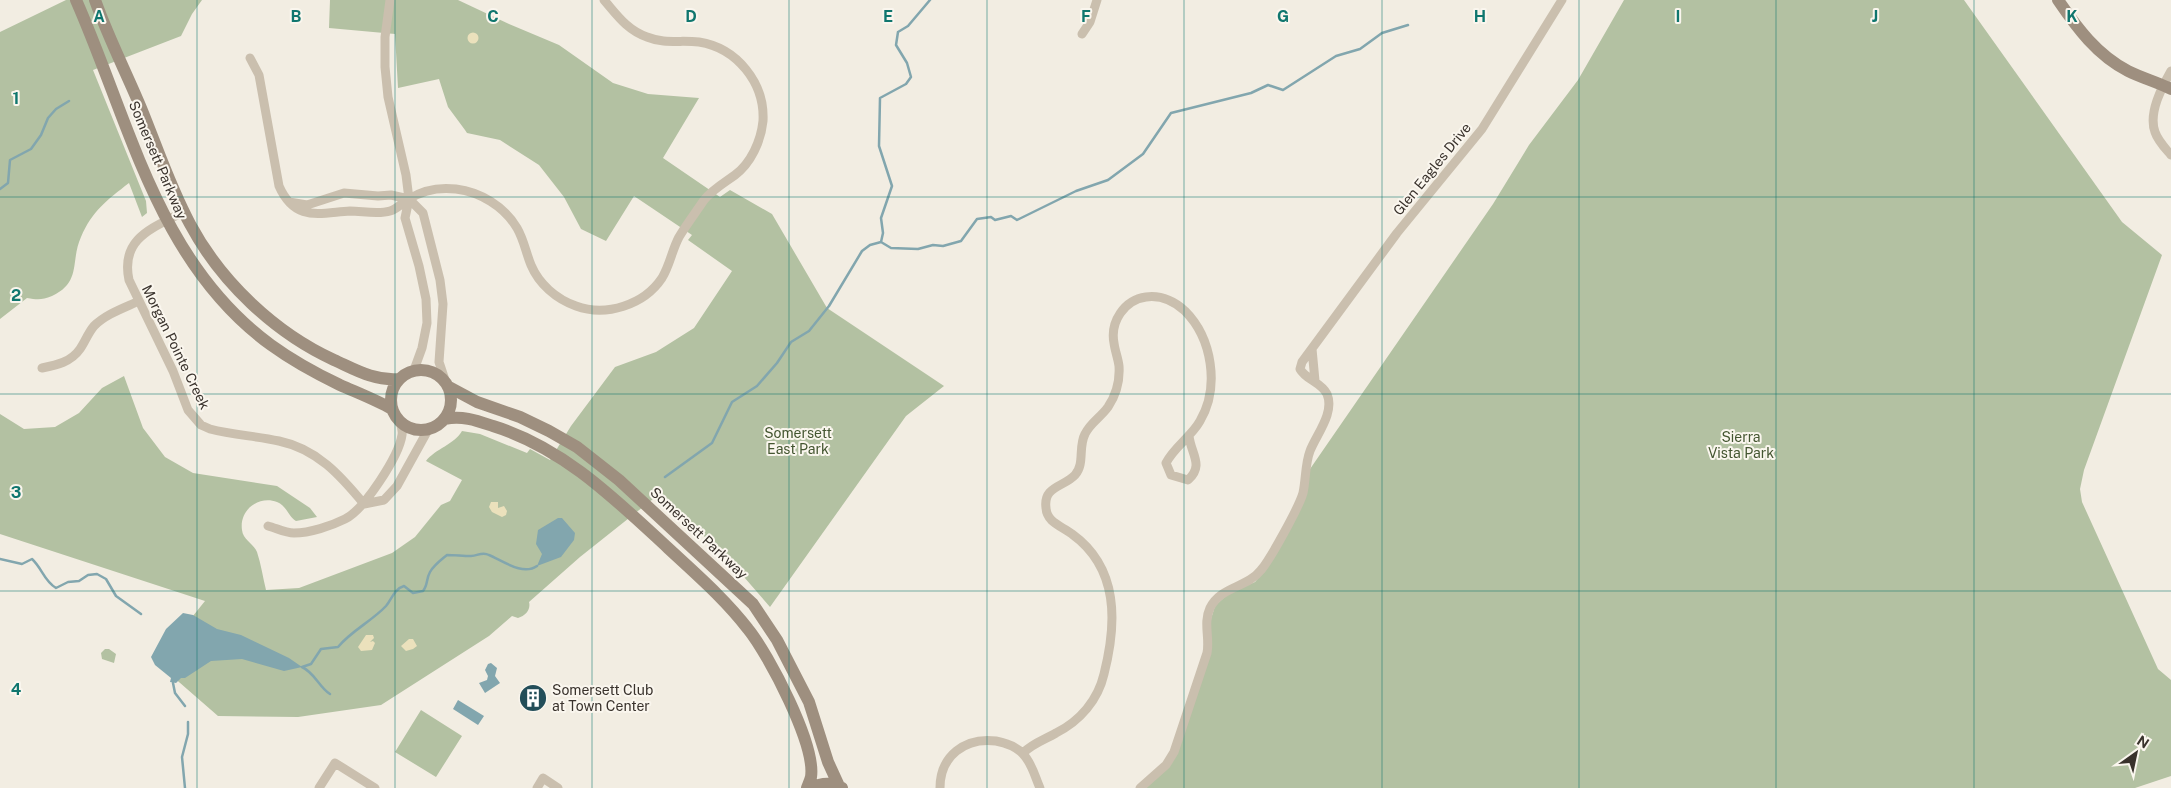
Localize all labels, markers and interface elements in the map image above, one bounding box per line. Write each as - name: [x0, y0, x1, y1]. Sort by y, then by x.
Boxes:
- text: A: [93, 7, 105, 26]
- text: B: [291, 7, 302, 26]
- text: C: [487, 7, 499, 26]
- text: D: [685, 7, 697, 26]
- text: E: [883, 7, 893, 26]
- text: F: [1081, 7, 1091, 26]
- text: G: [1277, 7, 1289, 26]
- text: H: [1474, 7, 1486, 26]
- text: I: [1676, 7, 1680, 26]
- text: J: [1872, 7, 1878, 26]
- text: K: [2066, 7, 2078, 26]
- text: 1: [13, 89, 19, 108]
- street label: Somersett Parkway: [126, 98, 190, 222]
- street label: Glen Eagles Drive: [1390, 119, 1474, 218]
- street label: Morgan Pointe Creek: [139, 282, 213, 412]
- text: 2: [11, 286, 21, 305]
- park label: Somersett East Park: [764, 425, 832, 457]
- park label: Sierra Vista Park: [1708, 429, 1774, 461]
- text: 3: [11, 483, 21, 502]
- street label: Somersett Parkway: [647, 484, 751, 582]
- text: 4: [11, 680, 22, 699]
- place label: Somersett Club at Town Center: [552, 682, 653, 714]
- building icon: Somersett Club at Town Center: [518, 683, 548, 713]
- north arrow: [2111, 728, 2161, 778]
- text: N: [2134, 732, 2152, 752]

